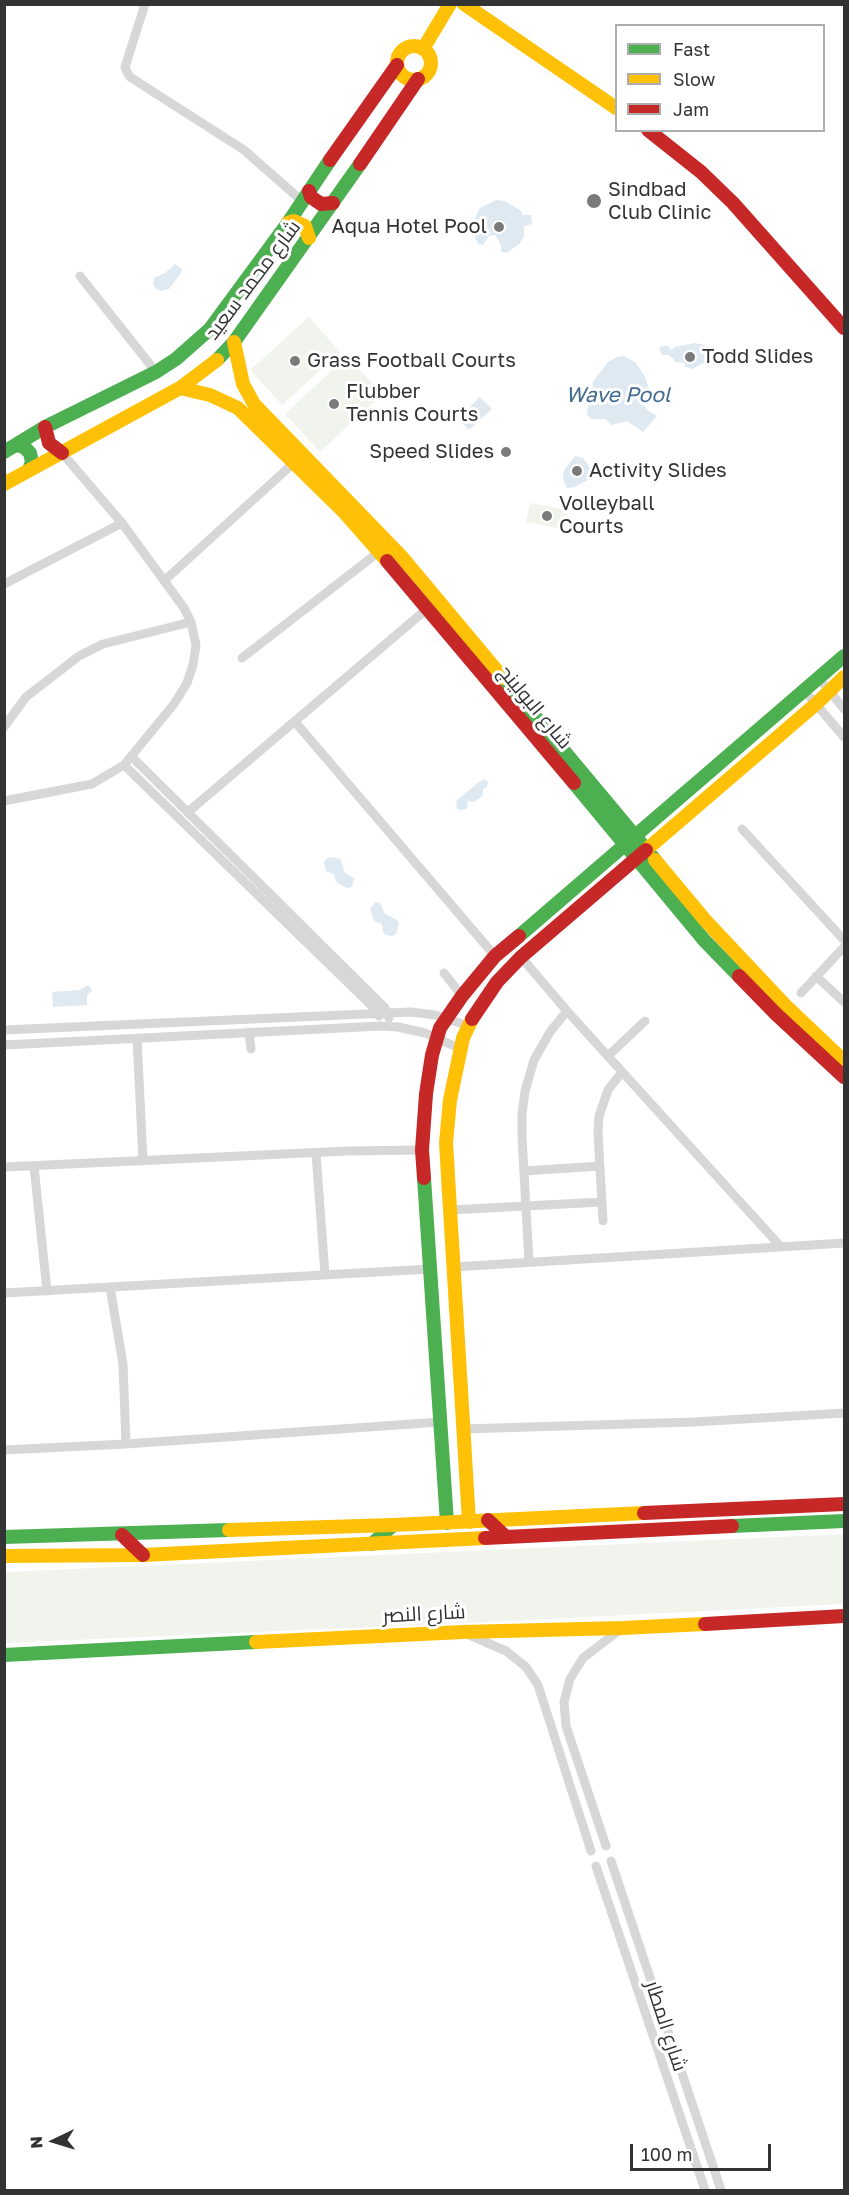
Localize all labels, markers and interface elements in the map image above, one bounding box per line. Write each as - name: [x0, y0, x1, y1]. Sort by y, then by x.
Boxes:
- legend: [615, 24, 825, 132]
- text: Fast: [673, 38, 710, 60]
- text: Slow: [673, 68, 715, 90]
- text: Jam: [673, 98, 709, 120]
- place label: Sindbad Club Clinic: [608, 178, 711, 225]
- marker: Sindbad Club Clinic: [585, 192, 603, 210]
- street label: شارع محمد سعيد: [200, 215, 306, 345]
- place label: Aqua Hotel Pool: [332, 215, 487, 239]
- marker: Aqua Hotel Pool: [492, 220, 506, 234]
- place label: Todd Slides: [702, 345, 813, 369]
- place label: Grass Football Courts: [307, 349, 516, 373]
- marker: Todd Slides: [683, 350, 697, 364]
- marker: Grass Football Courts: [288, 354, 302, 368]
- place label: Flubber Tennis Courts: [346, 380, 478, 427]
- water label: Wave Pool: [566, 382, 670, 408]
- marker: Flubber Tennis Courts: [327, 397, 341, 411]
- place label: Speed Slides: [369, 440, 494, 464]
- marker: Speed Slides: [499, 445, 513, 459]
- place label: Activity Slides: [589, 459, 727, 483]
- marker: Activity Slides: [570, 464, 584, 478]
- place label: Volleyball Courts: [559, 492, 655, 539]
- marker: Volleyball Courts: [540, 509, 554, 523]
- street label: شارع البولينج: [493, 660, 577, 754]
- street label: شارع النصر: [382, 1600, 466, 1628]
- street label: شارع المطار: [640, 1977, 692, 2075]
- north arrow: [24, 2111, 84, 2171]
- scale bar: [633, 2132, 774, 2170]
- text: N: [26, 2135, 46, 2149]
- text: 100 m: [641, 2143, 692, 2165]

